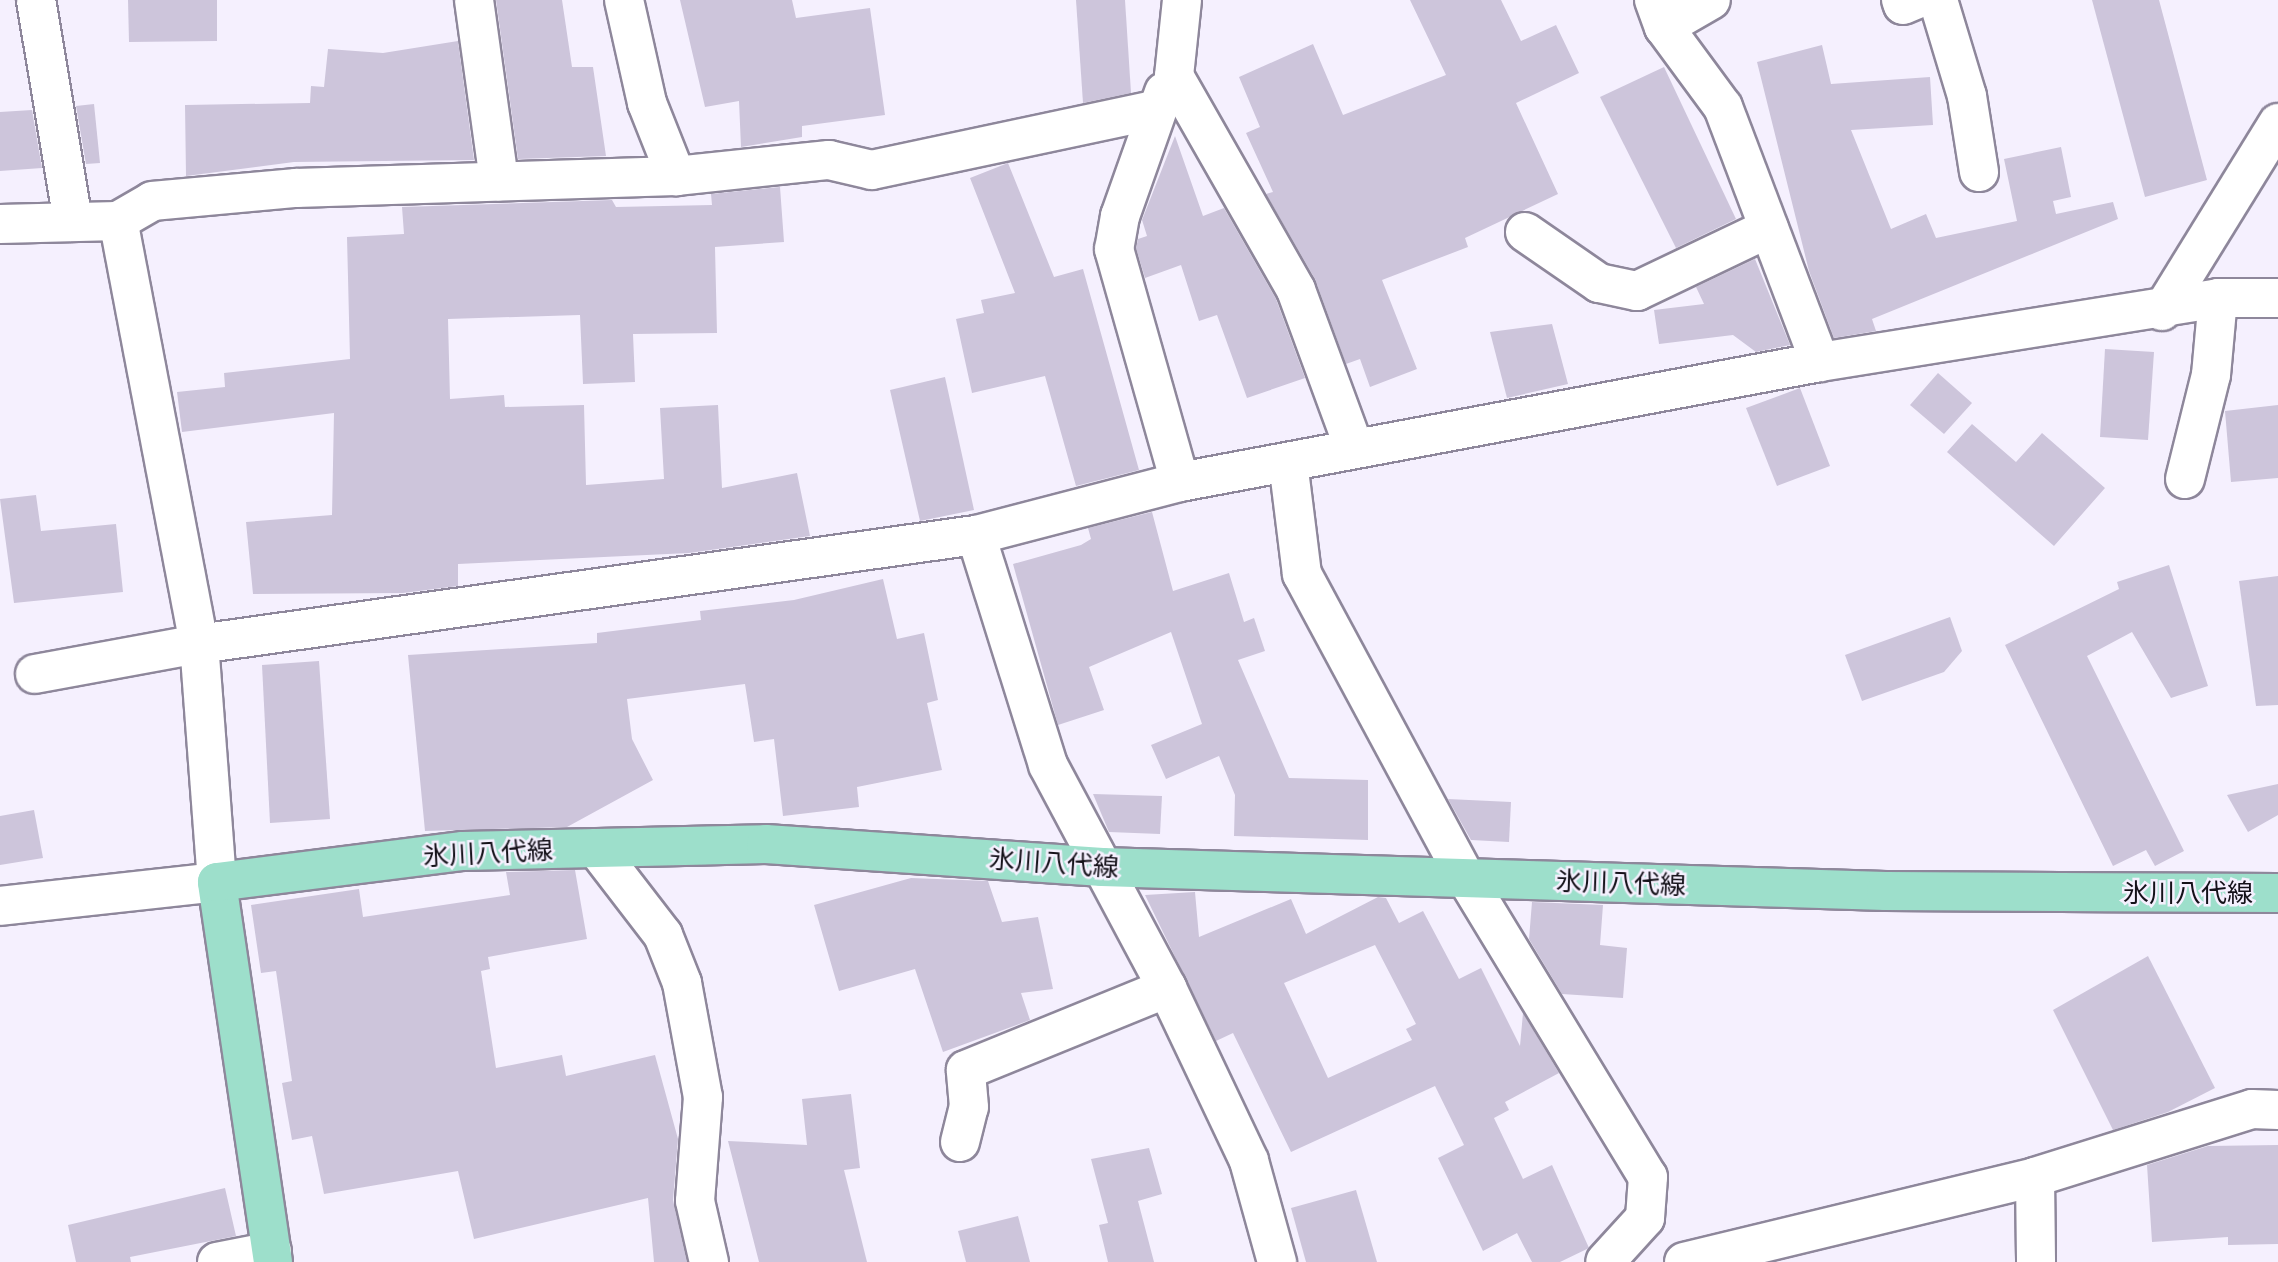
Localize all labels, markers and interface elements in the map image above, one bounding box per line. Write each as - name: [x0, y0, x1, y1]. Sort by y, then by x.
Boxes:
- street label: 氷川八代線: [422, 834, 554, 872]
- street label: 氷川八代線: [988, 843, 1120, 883]
- street label: 氷川八代線: [1555, 865, 1687, 901]
- street label: 氷川八代線: [2123, 877, 2253, 909]

